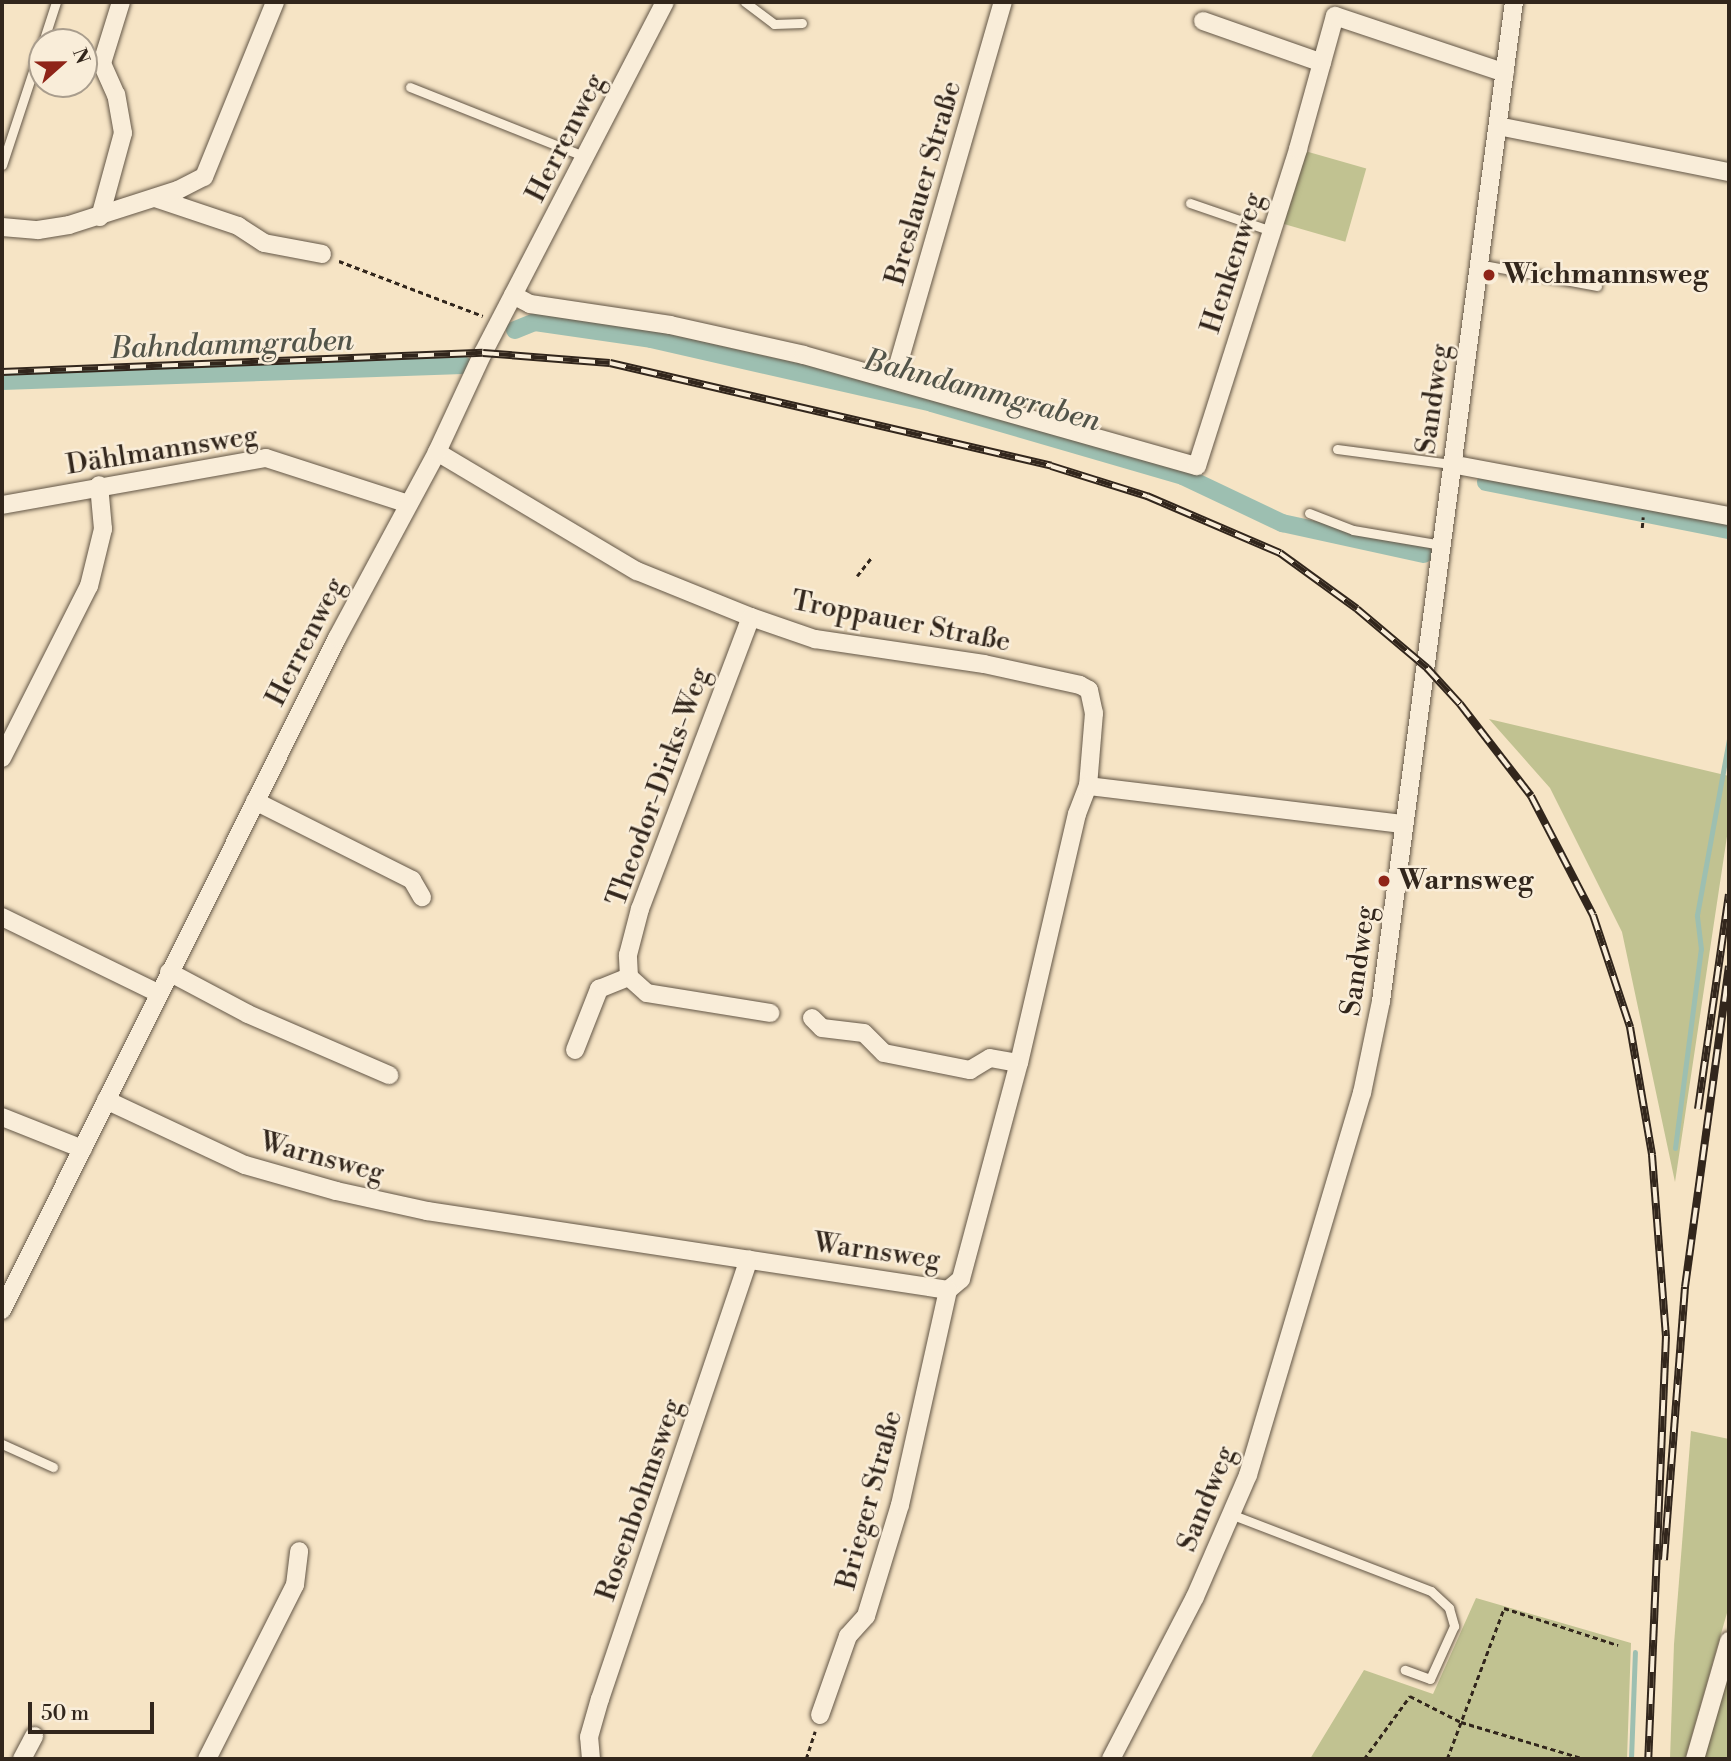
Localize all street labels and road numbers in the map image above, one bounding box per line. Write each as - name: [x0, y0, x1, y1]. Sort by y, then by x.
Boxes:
- street label: Herrenweg: [519, 68, 613, 208]
- street label: Breslauer Straße: [879, 77, 969, 289]
- street label: Henkenweg: [1194, 188, 1272, 338]
- street label: Sandweg: [1410, 342, 1458, 456]
- street label: Dählmannsweg: [64, 419, 260, 483]
- street label: Herrenweg: [259, 572, 353, 712]
- street label: Troppauer Straße: [789, 584, 1013, 660]
- street label: Theodor-Dirks-Weg: [600, 663, 718, 911]
- street label: Sandweg: [1335, 904, 1383, 1018]
- street label: Warnsweg: [256, 1125, 388, 1191]
- street label: Warnsweg: [811, 1226, 943, 1278]
- street label: Rosenbohmsweg: [590, 1395, 690, 1605]
- street label: Brieger Straße: [830, 1407, 910, 1593]
- street label: Sandweg: [1171, 1441, 1243, 1557]

